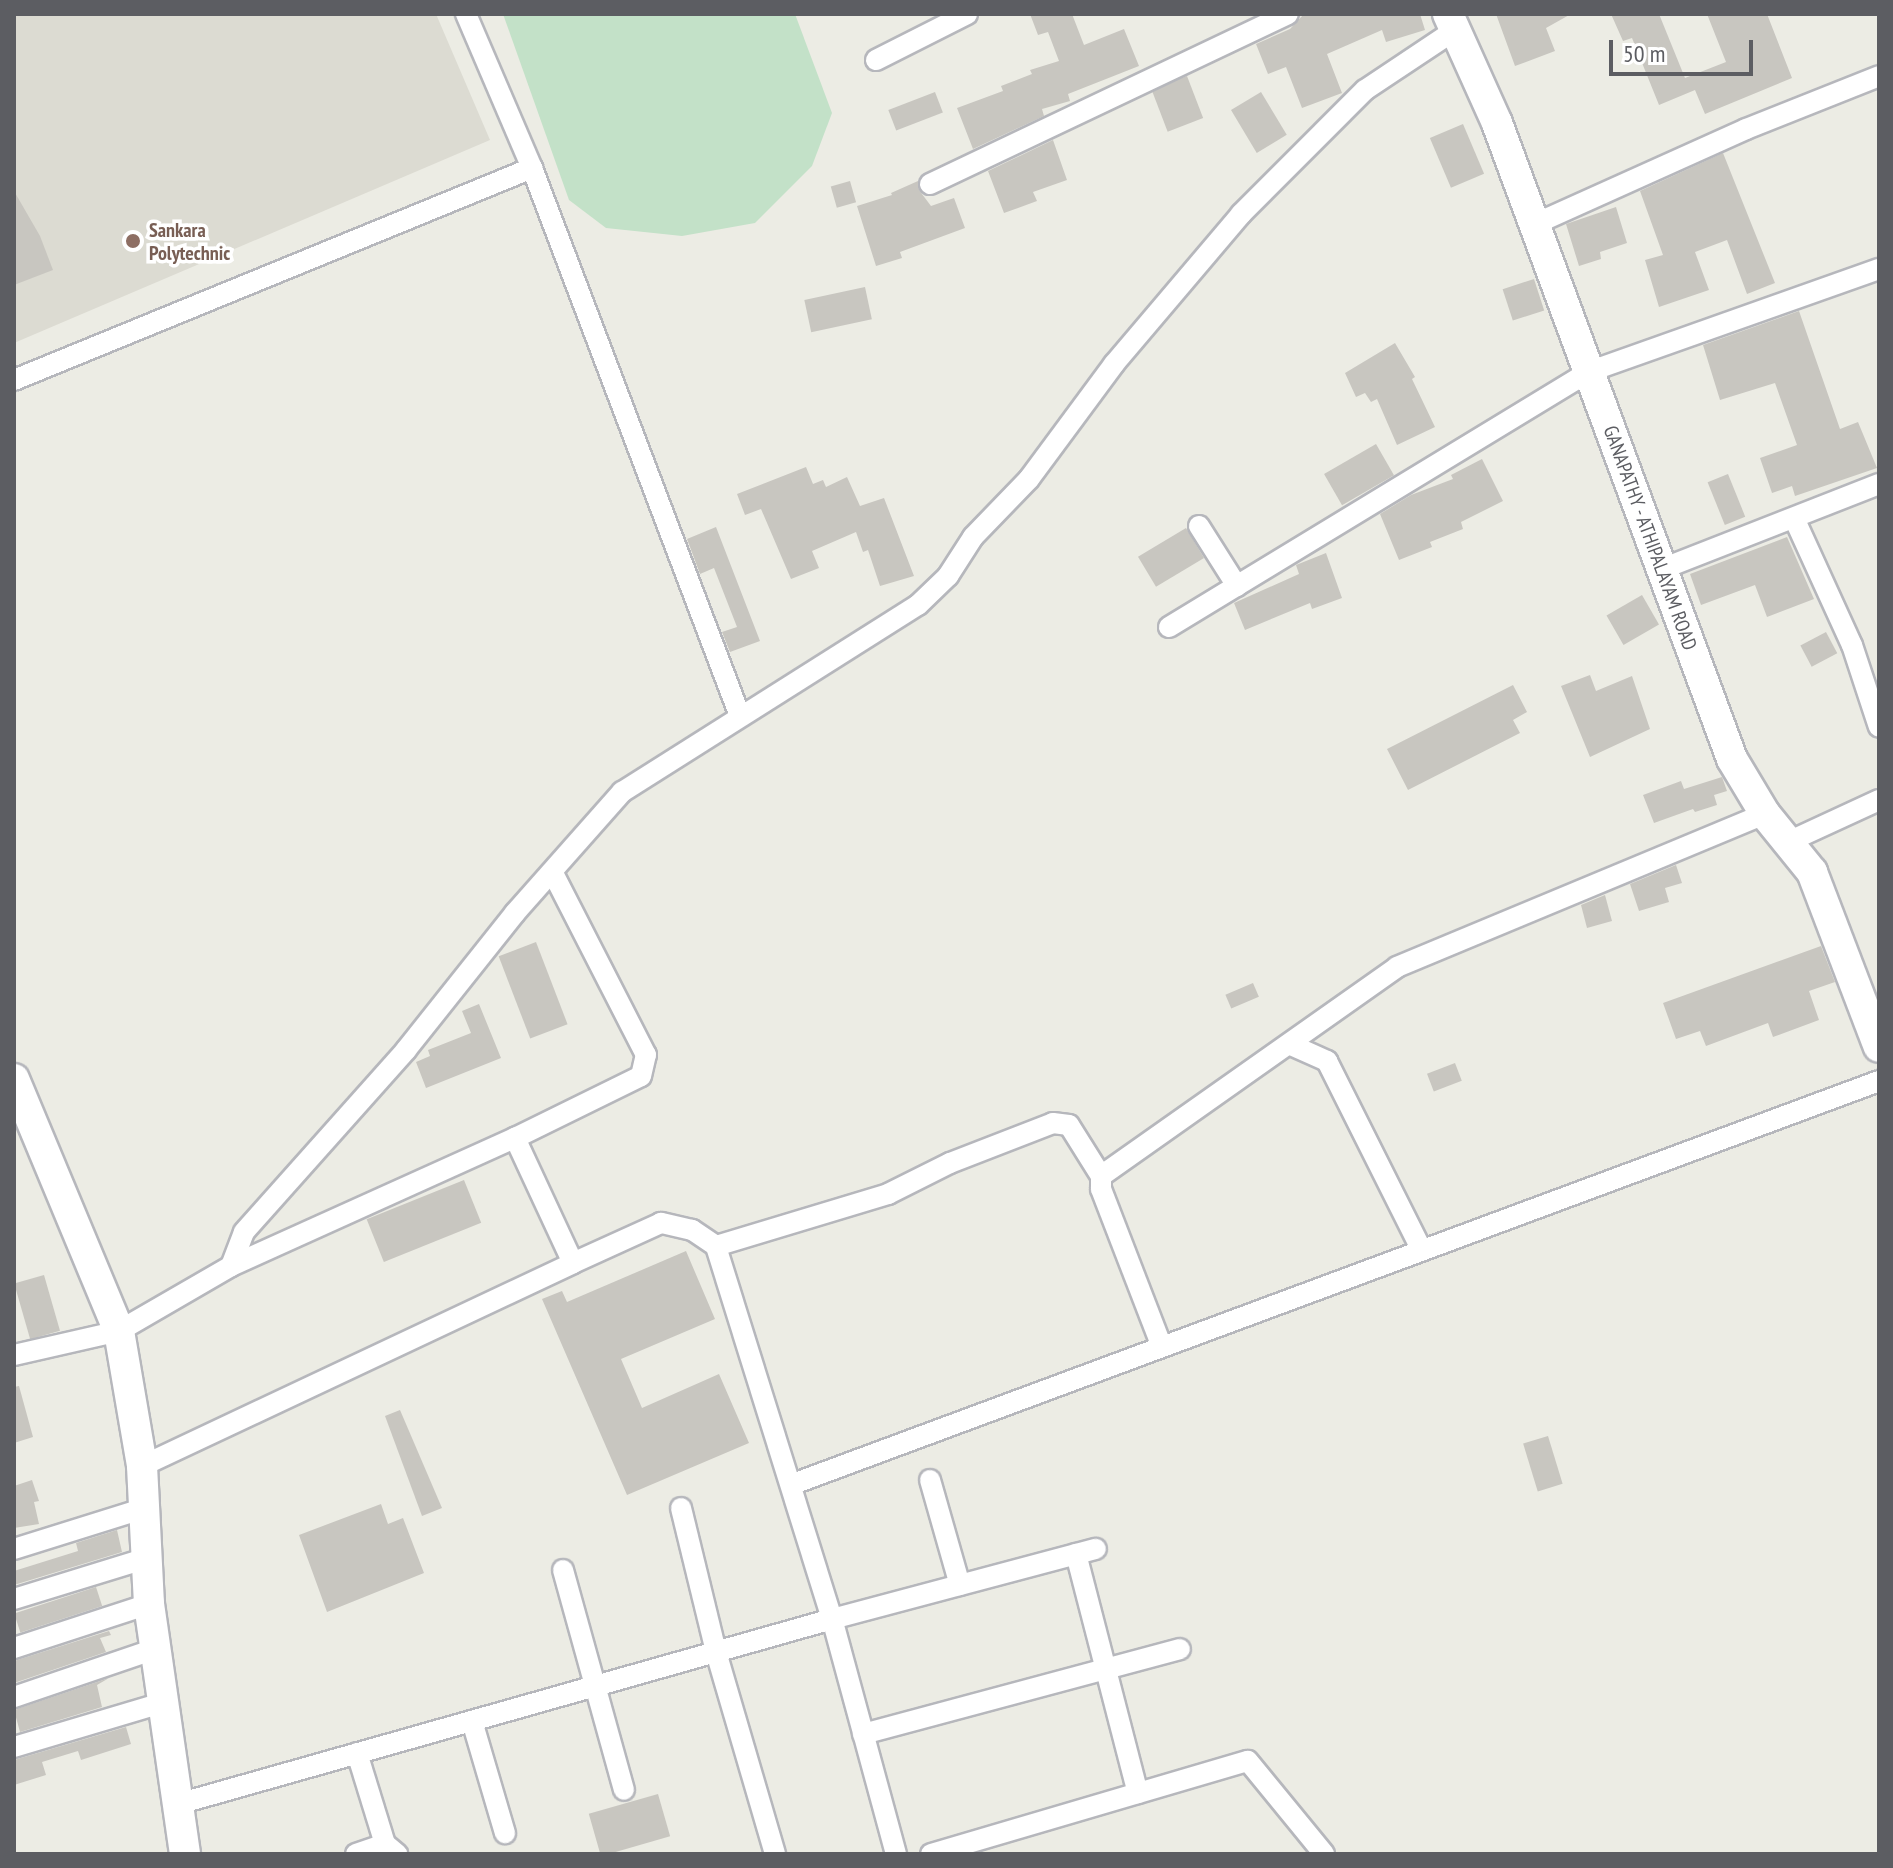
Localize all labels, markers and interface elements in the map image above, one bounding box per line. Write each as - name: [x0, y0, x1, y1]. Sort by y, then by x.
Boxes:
- scale bar: [1613, 24, 1757, 74]
- text: 50 m: [1623, 38, 1665, 69]
- place label: Sankara Polytechnic: [149, 218, 230, 265]
- marker: Sankara Polytechnic: [124, 232, 142, 250]
- street label: GANAPATHY - ATHIPALAYAM ROAD: [1598, 421, 1702, 655]

